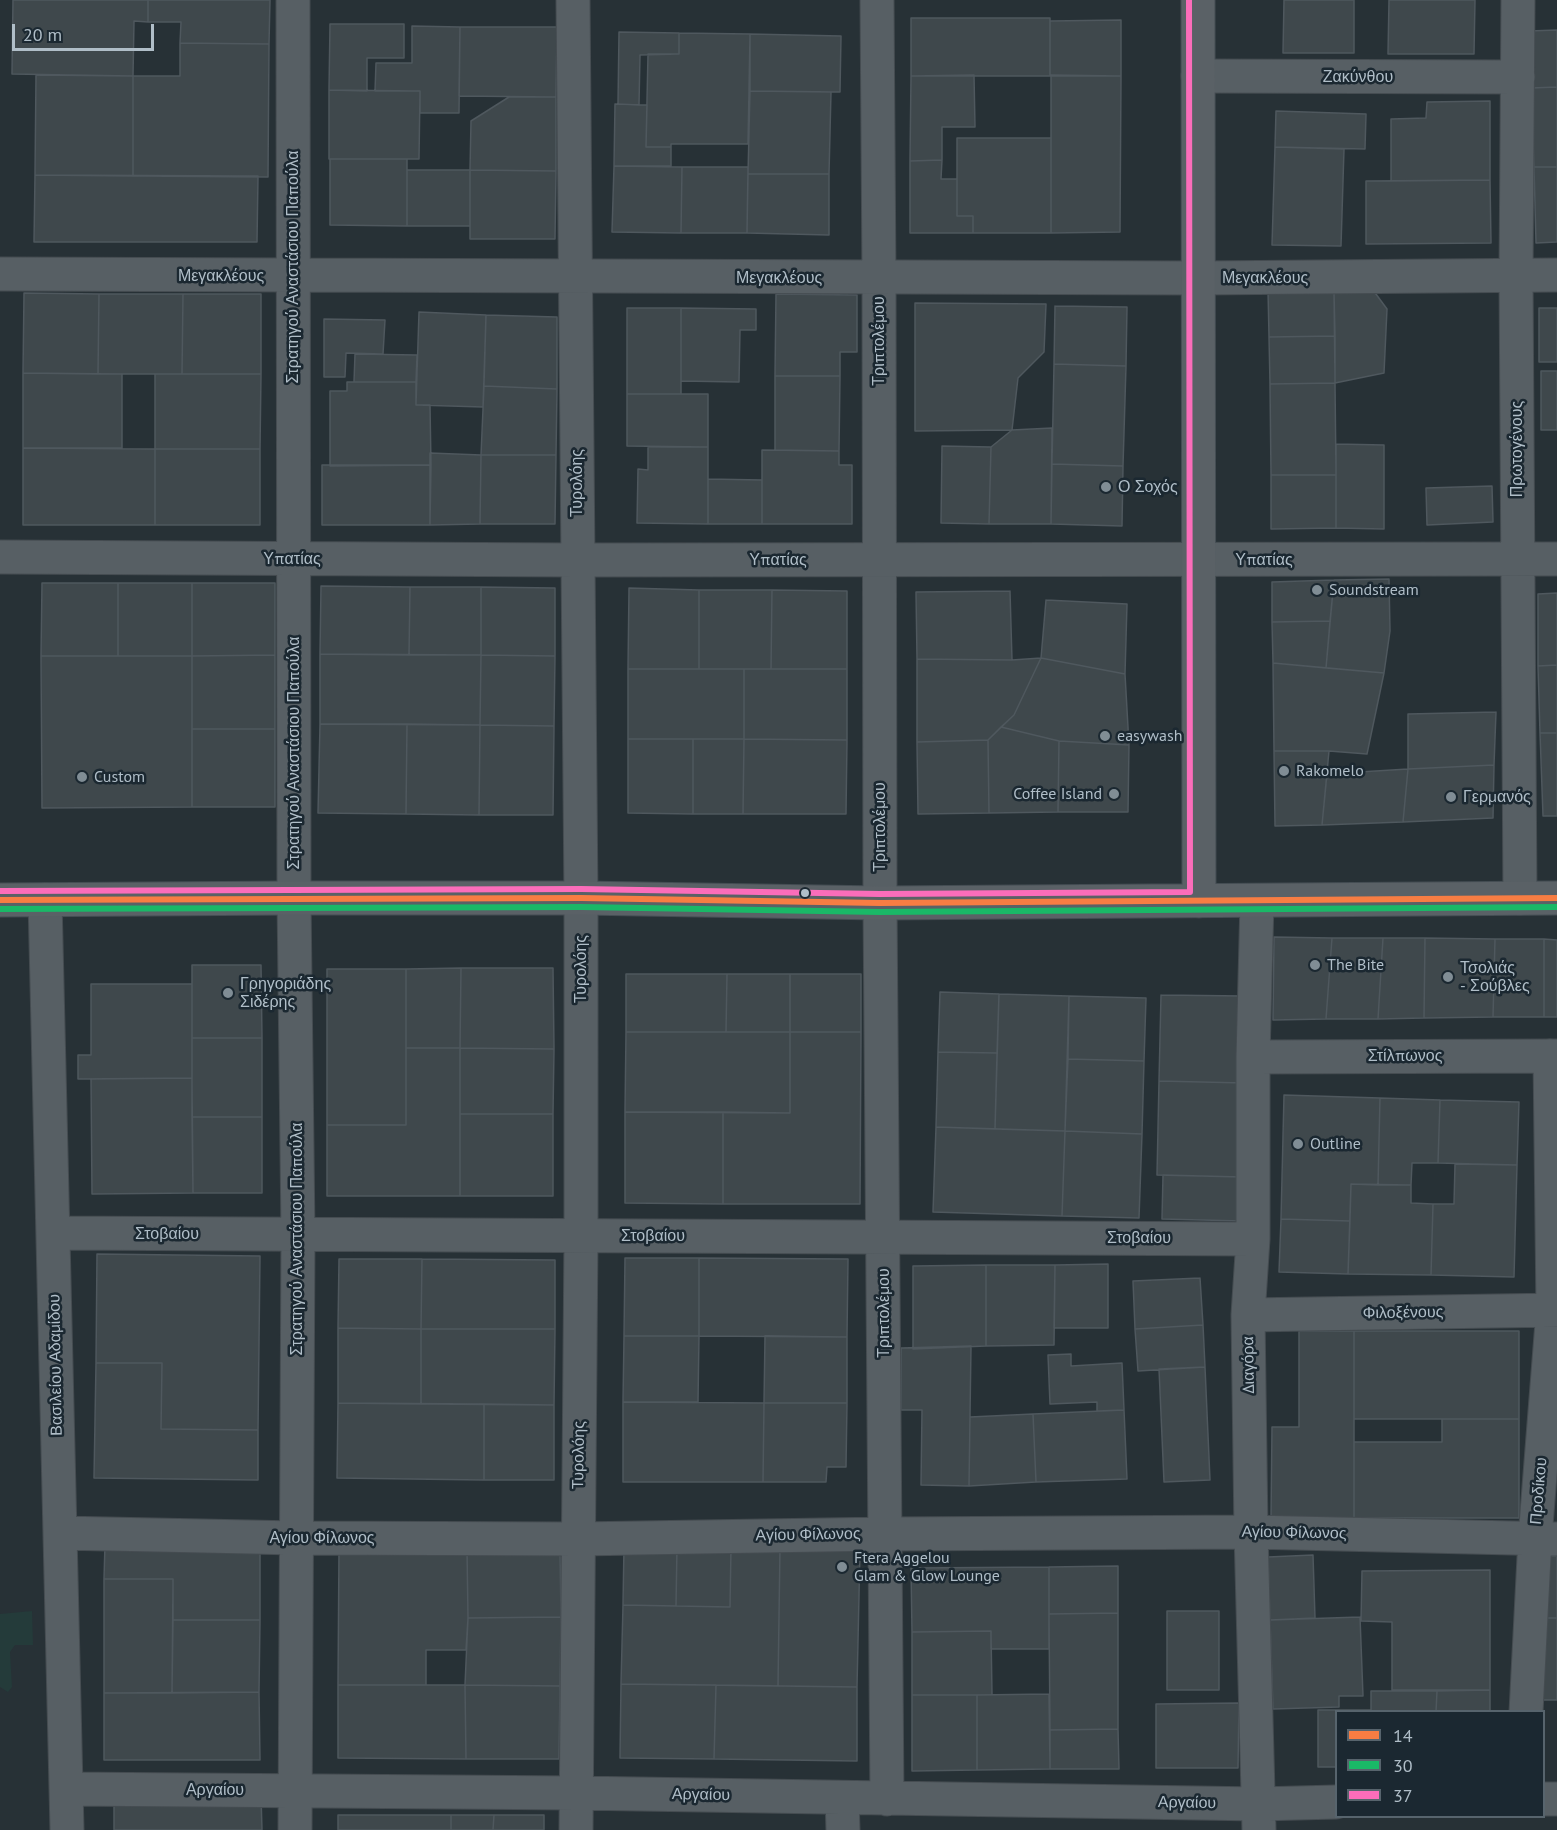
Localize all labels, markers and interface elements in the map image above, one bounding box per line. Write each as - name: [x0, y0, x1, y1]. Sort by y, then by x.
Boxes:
- scale bar: [15, 12, 158, 50]
- text: 20 m: [23, 23, 62, 46]
- street label: Ζακύνθου: [1323, 67, 1393, 87]
- street label: Στρατηγού Αναστάσιου Παπούλα: [283, 150, 303, 384]
- street label: Μεγακλέους: [178, 266, 264, 286]
- street label: Μεγακλέους: [736, 268, 822, 288]
- street label: Μεγακλέους: [1222, 268, 1308, 288]
- street label: Τριπτολέμου: [869, 296, 889, 386]
- street label: Πρωτογένους: [1507, 401, 1527, 497]
- street label: Τυρολόης: [567, 449, 587, 517]
- place label: Ο Σοχός: [1118, 477, 1178, 497]
- marker: Ο Σοχός: [1099, 480, 1113, 494]
- street label: Υπατίας: [263, 549, 321, 569]
- street label: Υπατίας: [749, 550, 807, 570]
- street label: Υπατίας: [1235, 550, 1293, 570]
- place label: Soundstream: [1329, 580, 1419, 600]
- marker: Soundstream: [1310, 583, 1324, 597]
- street label: Στρατηγού Αναστάσιου Παπούλα: [284, 636, 304, 870]
- place label: easywash: [1117, 726, 1183, 746]
- marker: easywash: [1098, 729, 1112, 743]
- place label: Rakomelo: [1296, 761, 1364, 781]
- marker: Rakomelo: [1277, 764, 1291, 778]
- place label: Custom: [94, 767, 145, 787]
- marker: Custom: [75, 770, 89, 784]
- street label: Τριπτολέμου: [870, 782, 890, 872]
- place label: Coffee Island: [1013, 784, 1102, 804]
- marker: Coffee Island: [1107, 787, 1121, 801]
- place label: Γερμανός: [1463, 787, 1531, 807]
- marker: Γερμανός: [1444, 790, 1458, 804]
- unlabelled marker: [799, 887, 811, 899]
- street label: Τυρολόης: [571, 935, 591, 1003]
- place label: The Bite: [1327, 955, 1384, 975]
- marker: The Bite: [1308, 958, 1322, 972]
- place label: Τσολιάς - Σούβλες: [1460, 958, 1530, 996]
- marker: Τσολιάς - Σούβλες: [1441, 970, 1455, 984]
- place label: Γρηγοριάδης Σιδέρης: [240, 974, 331, 1012]
- marker: Γρηγοριάδης Σιδέρης: [221, 986, 235, 1000]
- street label: Στίλπωνος: [1368, 1046, 1442, 1066]
- street label: Στρατηγού Αναστάσιου Παπούλα: [287, 1122, 307, 1356]
- place label: Outline: [1310, 1134, 1361, 1154]
- marker: Outline: [1291, 1137, 1305, 1151]
- street label: Στοβαίου: [135, 1224, 199, 1244]
- street label: Στοβαίου: [621, 1226, 685, 1246]
- street label: Στοβαίου: [1107, 1228, 1171, 1248]
- street label: Τριπτολέμου: [874, 1268, 894, 1358]
- street label: Βασιλείου Αδαμίδου: [45, 1294, 67, 1436]
- street label: Φιλοξένους: [1363, 1303, 1443, 1323]
- street label: Διαγόρα: [1239, 1336, 1259, 1394]
- street label: Τυρολόης: [569, 1421, 589, 1489]
- street label: Προδίκου: [1526, 1457, 1552, 1525]
- street label: Αγίου Φίλωνος: [1241, 1522, 1347, 1544]
- street label: Αγίου Φίλωνος: [755, 1524, 861, 1546]
- street label: Αγίου Φίλωνος: [269, 1528, 375, 1548]
- place label: Ftera Aggelou Glam & Glow Lounge: [854, 1548, 1000, 1586]
- marker: Ftera Aggelou Glam & Glow Lounge: [835, 1560, 849, 1574]
- legend: [1335, 1710, 1545, 1818]
- text: 14: [1393, 1724, 1413, 1747]
- text: 30: [1393, 1754, 1413, 1777]
- street label: Αργαίου: [186, 1780, 244, 1800]
- text: 37: [1393, 1784, 1413, 1807]
- street label: Αργαίου: [672, 1785, 730, 1805]
- street label: Αργαίου: [1158, 1793, 1216, 1813]

